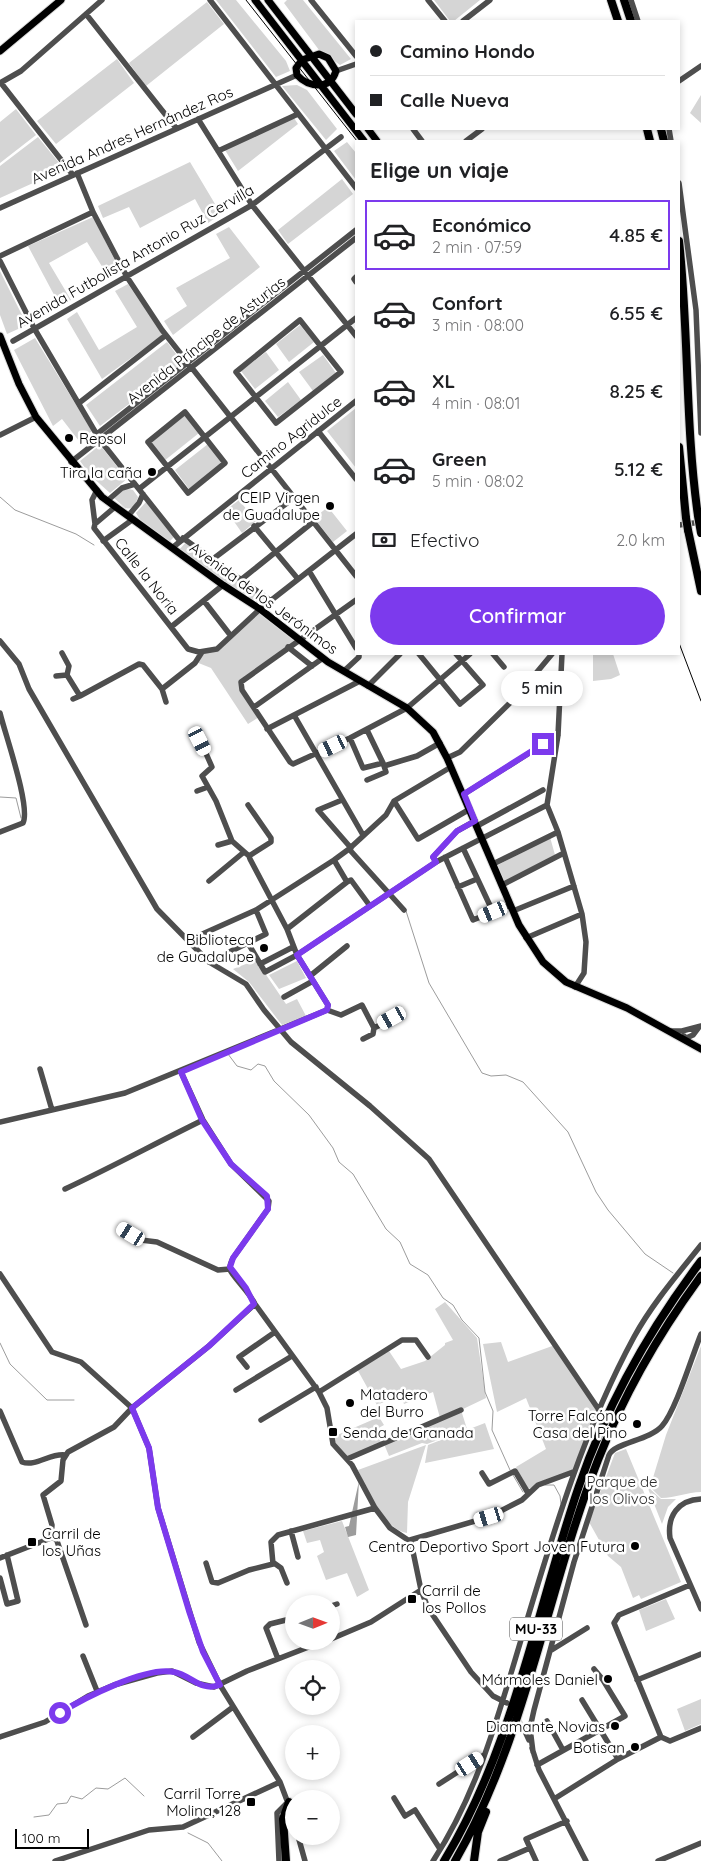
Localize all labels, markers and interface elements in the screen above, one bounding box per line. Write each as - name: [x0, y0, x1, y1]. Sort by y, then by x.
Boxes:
- text: Camino Hondo: [400, 39, 535, 63]
- street label: Avenida Andres Hernández Ros: [28, 82, 236, 188]
- text: Calle Nueva: [400, 88, 509, 112]
- text: Elige un viaje: [370, 156, 509, 184]
- street label: Avenida Futbolista Antonio Ruz Cervilla: [13, 180, 257, 332]
- icon: car: [372, 213, 417, 258]
- text: Económico: [432, 213, 531, 237]
- text: 4.85 €: [609, 223, 663, 247]
- text: 2 min · 07:59: [432, 237, 522, 257]
- street label: Avenida Príncipe de Asturias: [123, 272, 289, 408]
- icon: car: [372, 291, 417, 336]
- text: Confort: [432, 291, 503, 315]
- text: 6.55 €: [609, 301, 663, 325]
- text: 3 min · 08:00: [432, 315, 524, 335]
- icon: car: [372, 369, 417, 414]
- text: XL: [432, 369, 455, 393]
- text: 8.25 €: [609, 379, 663, 403]
- street label: Camino Agridulce: [237, 392, 345, 482]
- text: 4 min · 08:01: [432, 393, 521, 413]
- place label: Repsol: [79, 429, 126, 448]
- marker: Repsol: [63, 432, 75, 444]
- icon: car: [372, 447, 417, 492]
- text: Green: [432, 447, 487, 471]
- text: 5.12 €: [614, 457, 663, 481]
- place label: Tira la caña: [60, 463, 142, 482]
- marker: Tira la caña: [146, 466, 158, 478]
- text: 5 min · 08:02: [432, 471, 524, 491]
- place label: CEIP Virgen de Guadalupe: [223, 488, 320, 524]
- marker: CEIP Virgen de Guadalupe: [324, 500, 336, 512]
- icon: cash: [370, 526, 398, 554]
- text: Efectivo: [410, 528, 479, 552]
- text: 2.0 km: [616, 530, 665, 550]
- street label: Calle la Noria: [111, 534, 183, 618]
- street label: Avenida de los Jerónimos: [186, 538, 342, 658]
- button: Confirmar: [370, 587, 665, 645]
- callout: 5 min: [502, 672, 584, 706]
- text: 5 min: [521, 678, 563, 698]
- car: [186, 724, 213, 758]
- car: [316, 733, 349, 759]
- route end: [532, 733, 554, 755]
- car: [476, 899, 509, 925]
- place label: Biblioteca de Guadalupe: [157, 930, 254, 966]
- marker: Biblioteca de Guadalupe: [258, 942, 270, 954]
- car: [375, 1004, 408, 1032]
- car: [114, 1220, 147, 1248]
- place label: Matadero del Burro: [360, 1385, 428, 1421]
- marker: Matadero del Burro: [344, 1397, 356, 1409]
- place label: Torre Falcón o Casa del Pino: [528, 1406, 627, 1442]
- marker: Torre Falcón o Casa del Pino: [631, 1418, 643, 1430]
- place label: Senda de Granada: [343, 1423, 474, 1442]
- marker: Senda de Granada: [327, 1426, 339, 1438]
- park label: Parque de los Olivos: [586, 1472, 658, 1508]
- car: [472, 1505, 505, 1529]
- place label: Carril de los Uñas: [42, 1524, 101, 1560]
- marker: Carril de los Uñas: [26, 1536, 38, 1548]
- place label: Centro Deportivo Sport Joven Futura: [368, 1537, 625, 1556]
- marker: Centro Deportivo Sport Joven Futura: [629, 1540, 641, 1552]
- place label: Carril de los Pollos: [422, 1581, 486, 1617]
- marker: Carril de los Pollos: [406, 1593, 418, 1605]
- north arrow: [285, 1595, 340, 1650]
- map controls: [285, 1595, 340, 1845]
- road number: MU-33: [510, 1618, 562, 1640]
- button: locate: [285, 1660, 340, 1715]
- place label: Mármoles Daniel: [481, 1670, 598, 1689]
- marker: Mármoles Daniel: [602, 1673, 614, 1685]
- route start: [49, 1702, 71, 1724]
- place label: Diamante Novias: [486, 1717, 605, 1736]
- marker: Diamante Novias: [609, 1720, 621, 1732]
- button: +: [285, 1725, 340, 1780]
- place label: Botisan: [573, 1738, 625, 1757]
- marker: Botisan: [629, 1741, 641, 1753]
- car: [453, 1750, 486, 1778]
- place label: Carril Torre Molina, 128: [164, 1784, 241, 1820]
- button: −: [285, 1790, 340, 1845]
- marker: Carril Torre Molina, 128: [245, 1796, 257, 1808]
- scale bar: [15, 1826, 89, 1849]
- text: 100 m: [22, 1829, 60, 1847]

